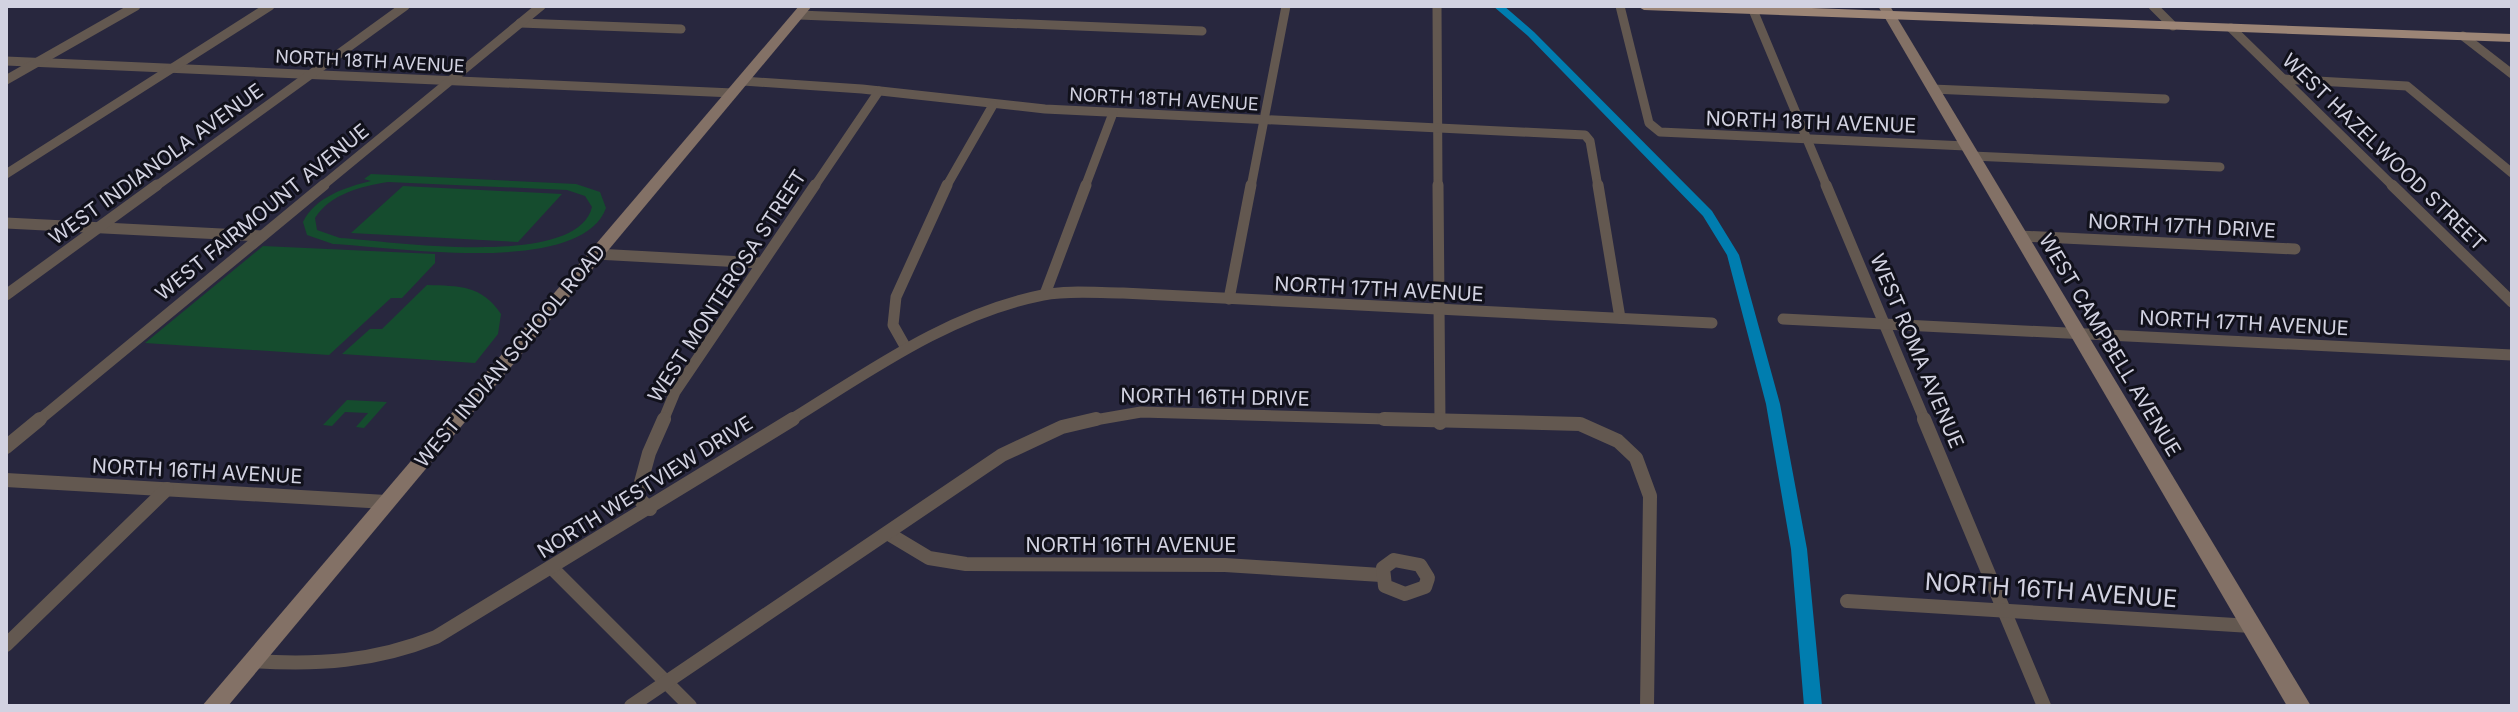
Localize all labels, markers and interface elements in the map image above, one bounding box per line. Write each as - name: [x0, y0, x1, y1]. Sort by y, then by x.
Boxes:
- street label: NORTH 18TH AVENUE: [275, 46, 465, 76]
- street label: WEST HAZELWOOD STREET: [2277, 48, 2491, 256]
- street label: WEST INDIANOLA AVENUE: [44, 78, 268, 250]
- street label: NORTH 18TH AVENUE: [1069, 84, 1259, 114]
- street label: NORTH 18TH AVENUE: [1705, 106, 1917, 138]
- street label: WEST FAIRMOUNT AVENUE: [151, 119, 373, 305]
- street label: WEST MONTEROSA STREET: [643, 165, 811, 407]
- street label: NORTH 17TH DRIVE: [2088, 209, 2276, 243]
- street label: WEST CAMPBELL AVENUE: [2034, 229, 2186, 461]
- street label: WEST INDIAN SCHOOL ROAD: [410, 240, 610, 472]
- street label: WEST ROMA AVENUE: [1865, 250, 1969, 452]
- street label: NORTH 17TH AVENUE: [1274, 272, 1484, 306]
- street label: NORTH 17TH AVENUE: [2139, 306, 2349, 340]
- street label: NORTH 16TH DRIVE: [1120, 383, 1310, 411]
- street label: NORTH WESTVIEW DRIVE: [533, 411, 757, 563]
- street label: NORTH 16TH AVENUE: [91, 454, 303, 488]
- street label: NORTH 16TH AVENUE: [1026, 533, 1236, 557]
- street label: NORTH 16TH AVENUE: [1924, 567, 2178, 613]

